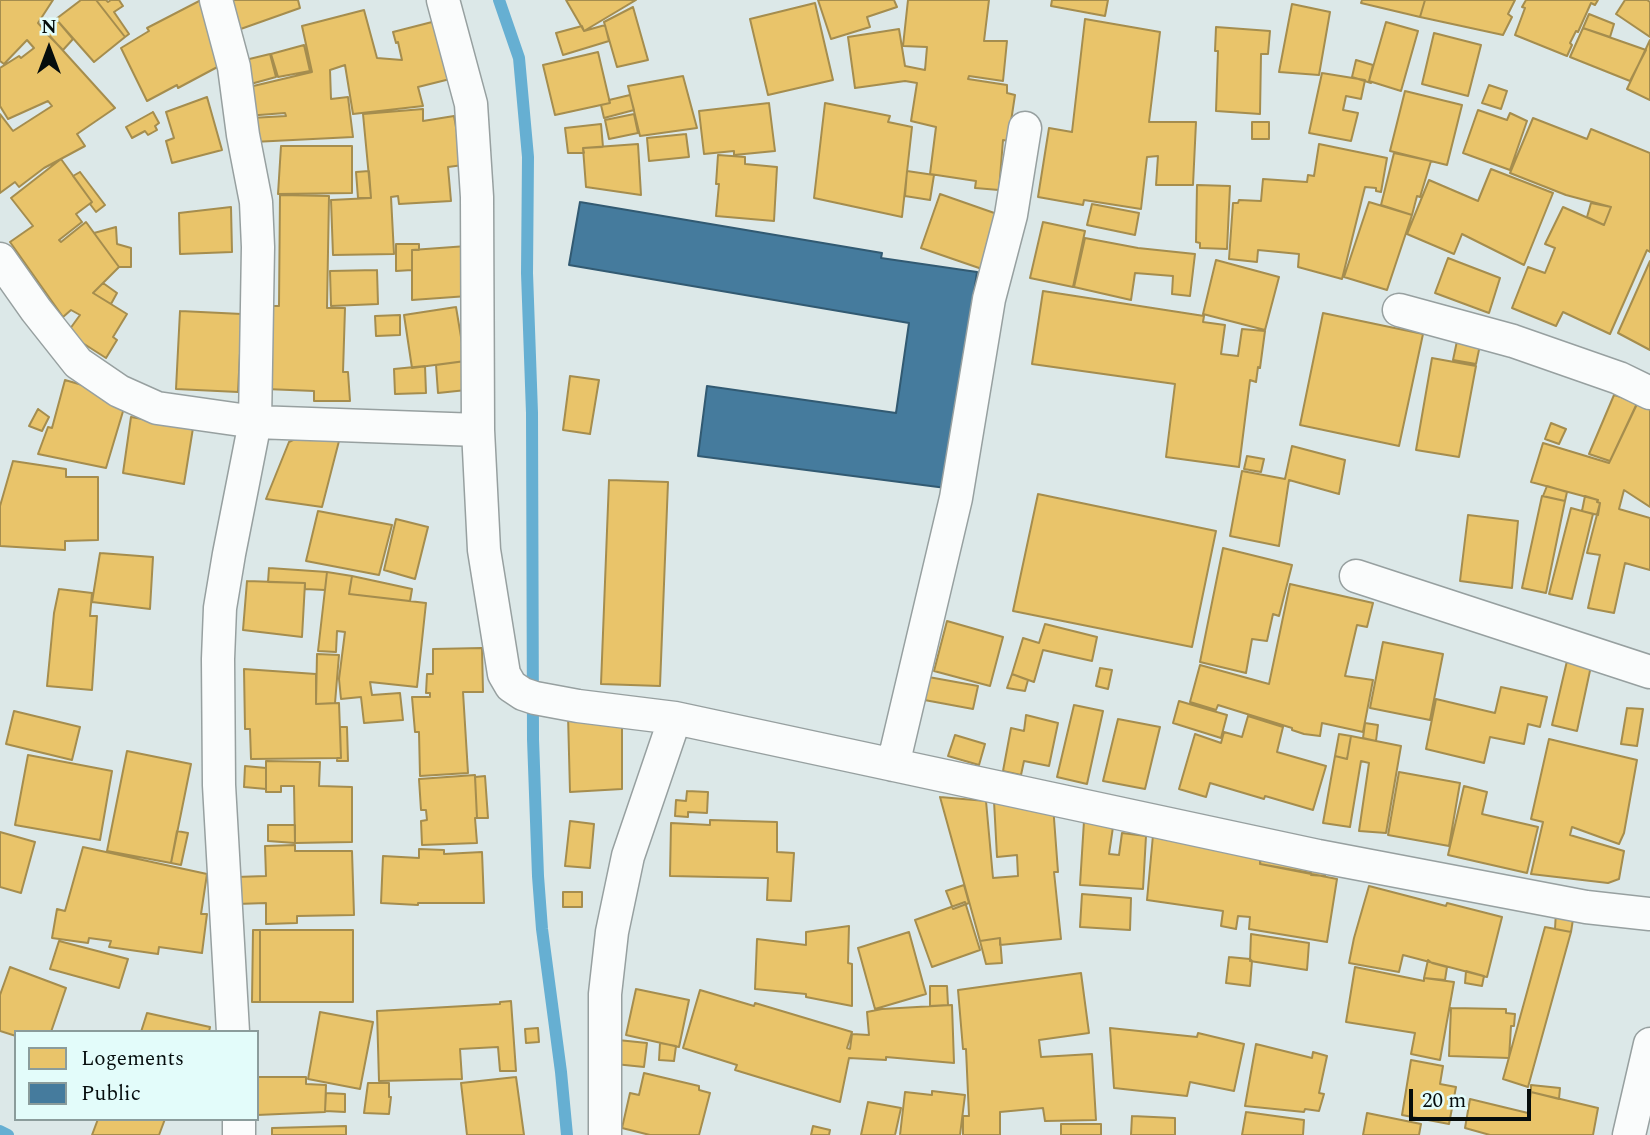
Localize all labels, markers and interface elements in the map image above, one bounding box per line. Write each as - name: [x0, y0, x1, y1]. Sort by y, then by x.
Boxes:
- text: N: [41, 13, 57, 42]
- north arrow: [14, 14, 84, 84]
- legend: [14, 1030, 259, 1121]
- text: Logements: [81, 1043, 184, 1075]
- scale bar: [1412, 1076, 1534, 1120]
- text: Public: [81, 1078, 141, 1110]
- text: 20 m: [1422, 1085, 1466, 1117]

